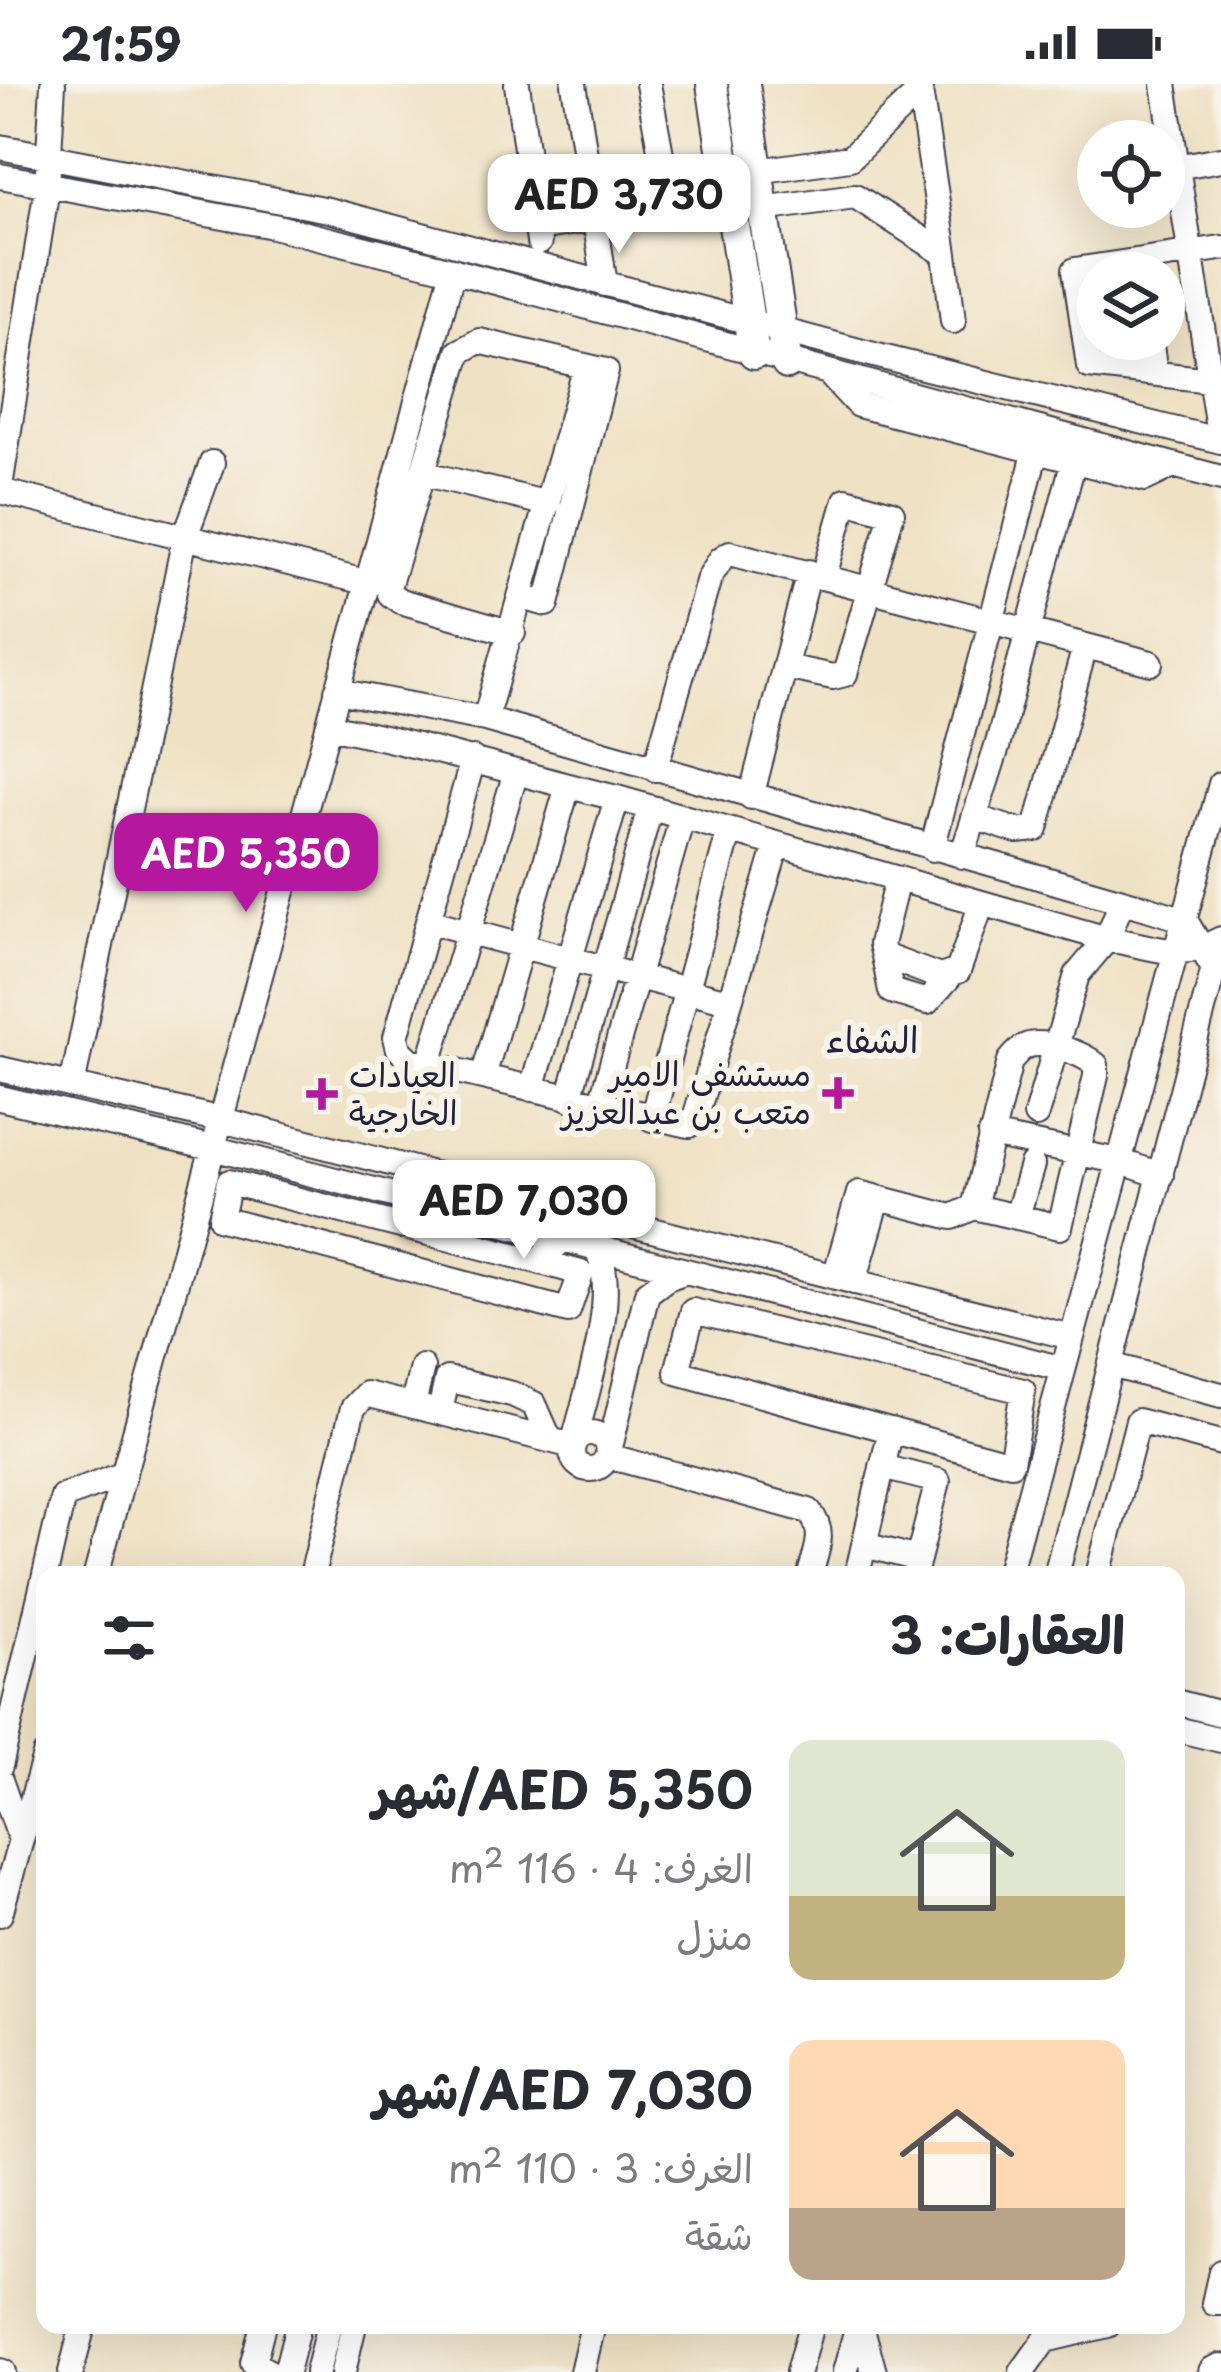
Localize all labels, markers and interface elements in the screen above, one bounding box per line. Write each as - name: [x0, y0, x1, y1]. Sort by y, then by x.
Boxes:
- text: 21:59: [60, 8, 181, 76]
- map controls: [1077, 120, 1185, 360]
- button: locate: [1077, 120, 1185, 228]
- pin: AED 3,730: [482, 154, 756, 256]
- text: AED 3,730: [515, 163, 723, 222]
- button: layers: [1077, 252, 1185, 360]
- pin: AED 5,350: [109, 813, 383, 915]
- text: AED 5,350: [141, 822, 351, 881]
- district label: الشفاء: [825, 1011, 919, 1065]
- place label: مستشفى الامير متعب بن عبدالعزيز: [559, 1047, 811, 1135]
- place label: العيادات الخارجية: [349, 1048, 458, 1136]
- marker: مستشفى الامير متعب بن عبدالعزيز: [822, 1077, 854, 1109]
- marker: العيادات الخارجية: [306, 1078, 338, 1110]
- pin: AED 7,030: [387, 1160, 661, 1262]
- text: AED 7,030: [420, 1169, 628, 1228]
- text: العقارات: 3: [889, 1594, 1125, 1671]
- icon: filters: [96, 1605, 162, 1671]
- text: AED 5,350/شهر: [373, 1749, 753, 1826]
- icon: home: [885, 1788, 1029, 1932]
- text: الغرف: 4 · 116 m²: [449, 1837, 753, 1896]
- text: منزل: [676, 1904, 753, 1963]
- text: AED 7,030/شهر: [374, 2049, 753, 2126]
- icon: home: [885, 2088, 1029, 2232]
- text: الغرف: 3 · 110 m²: [448, 2137, 753, 2196]
- text: شقة: [685, 2204, 753, 2263]

